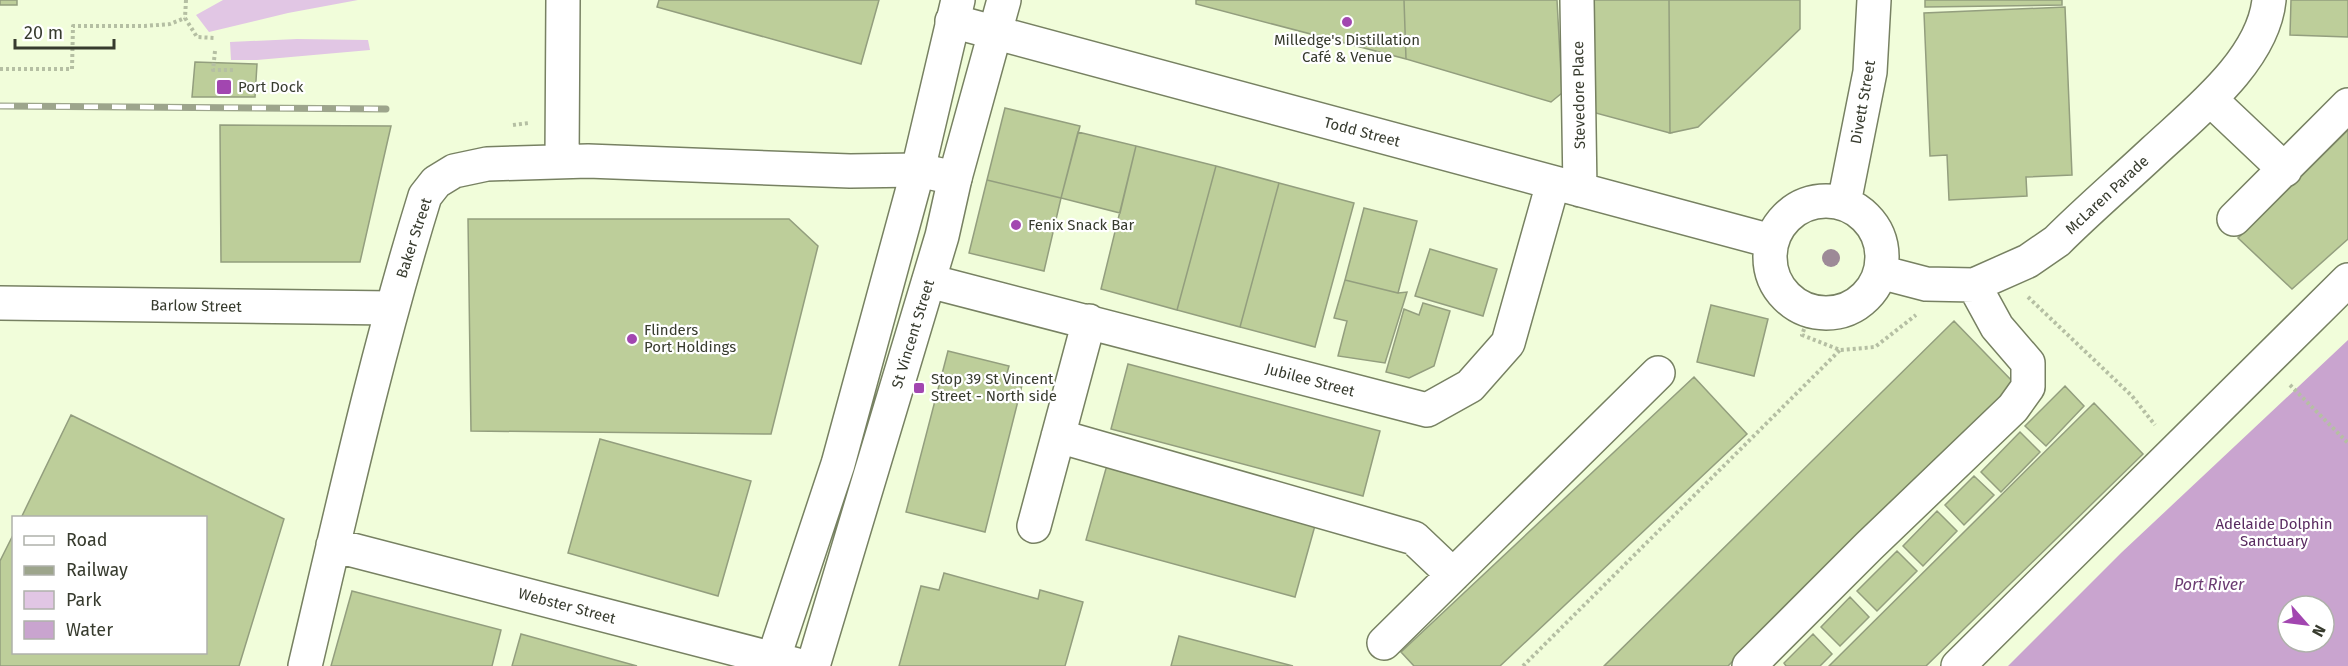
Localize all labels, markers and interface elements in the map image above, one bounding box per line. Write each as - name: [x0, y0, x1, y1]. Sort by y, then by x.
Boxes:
- scale bar: [15, 12, 114, 50]
- marker: Milledge's Distillation Café & Venue: [1340, 15, 1354, 29]
- text: 20 m: [24, 22, 63, 44]
- place label: Milledge's Distillation Café & Venue: [1274, 31, 1420, 66]
- street label: Stevedore Place: [1569, 41, 1589, 149]
- street label: Divett Street: [1847, 58, 1879, 145]
- marker: Port Dock: [215, 78, 233, 96]
- place label: Port Dock: [238, 78, 304, 96]
- street label: Todd Street: [1322, 113, 1403, 151]
- street label: McLaren Parade: [2062, 152, 2152, 238]
- street label: Baker Street: [393, 195, 436, 280]
- place label: Fenix Snack Bar: [1028, 216, 1135, 234]
- marker: Fenix Snack Bar: [1009, 218, 1023, 232]
- street label: St Vincent Street: [888, 277, 938, 391]
- street label: Barlow Street: [150, 296, 243, 316]
- place label: Flinders Port Holdings: [644, 321, 736, 356]
- marker: Flinders Port Holdings: [625, 332, 639, 346]
- street label: Jubilee Street: [1263, 359, 1357, 401]
- place label: Stop 39 St Vincent Street - North side: [931, 370, 1057, 405]
- marker: Stop 39 St Vincent Street - North side: [912, 381, 926, 395]
- park label: Adelaide Dolphin Sanctuary: [2215, 515, 2333, 550]
- legend: [12, 516, 207, 654]
- text: Road: [66, 529, 108, 551]
- text: Railway: [66, 559, 128, 581]
- water label: Port River: [2174, 575, 2245, 594]
- street label: Webster Street: [516, 584, 618, 628]
- text: Park: [66, 589, 102, 611]
- north arrow: [2276, 594, 2336, 654]
- text: Water: [66, 619, 113, 641]
- text: N: [2308, 622, 2330, 640]

